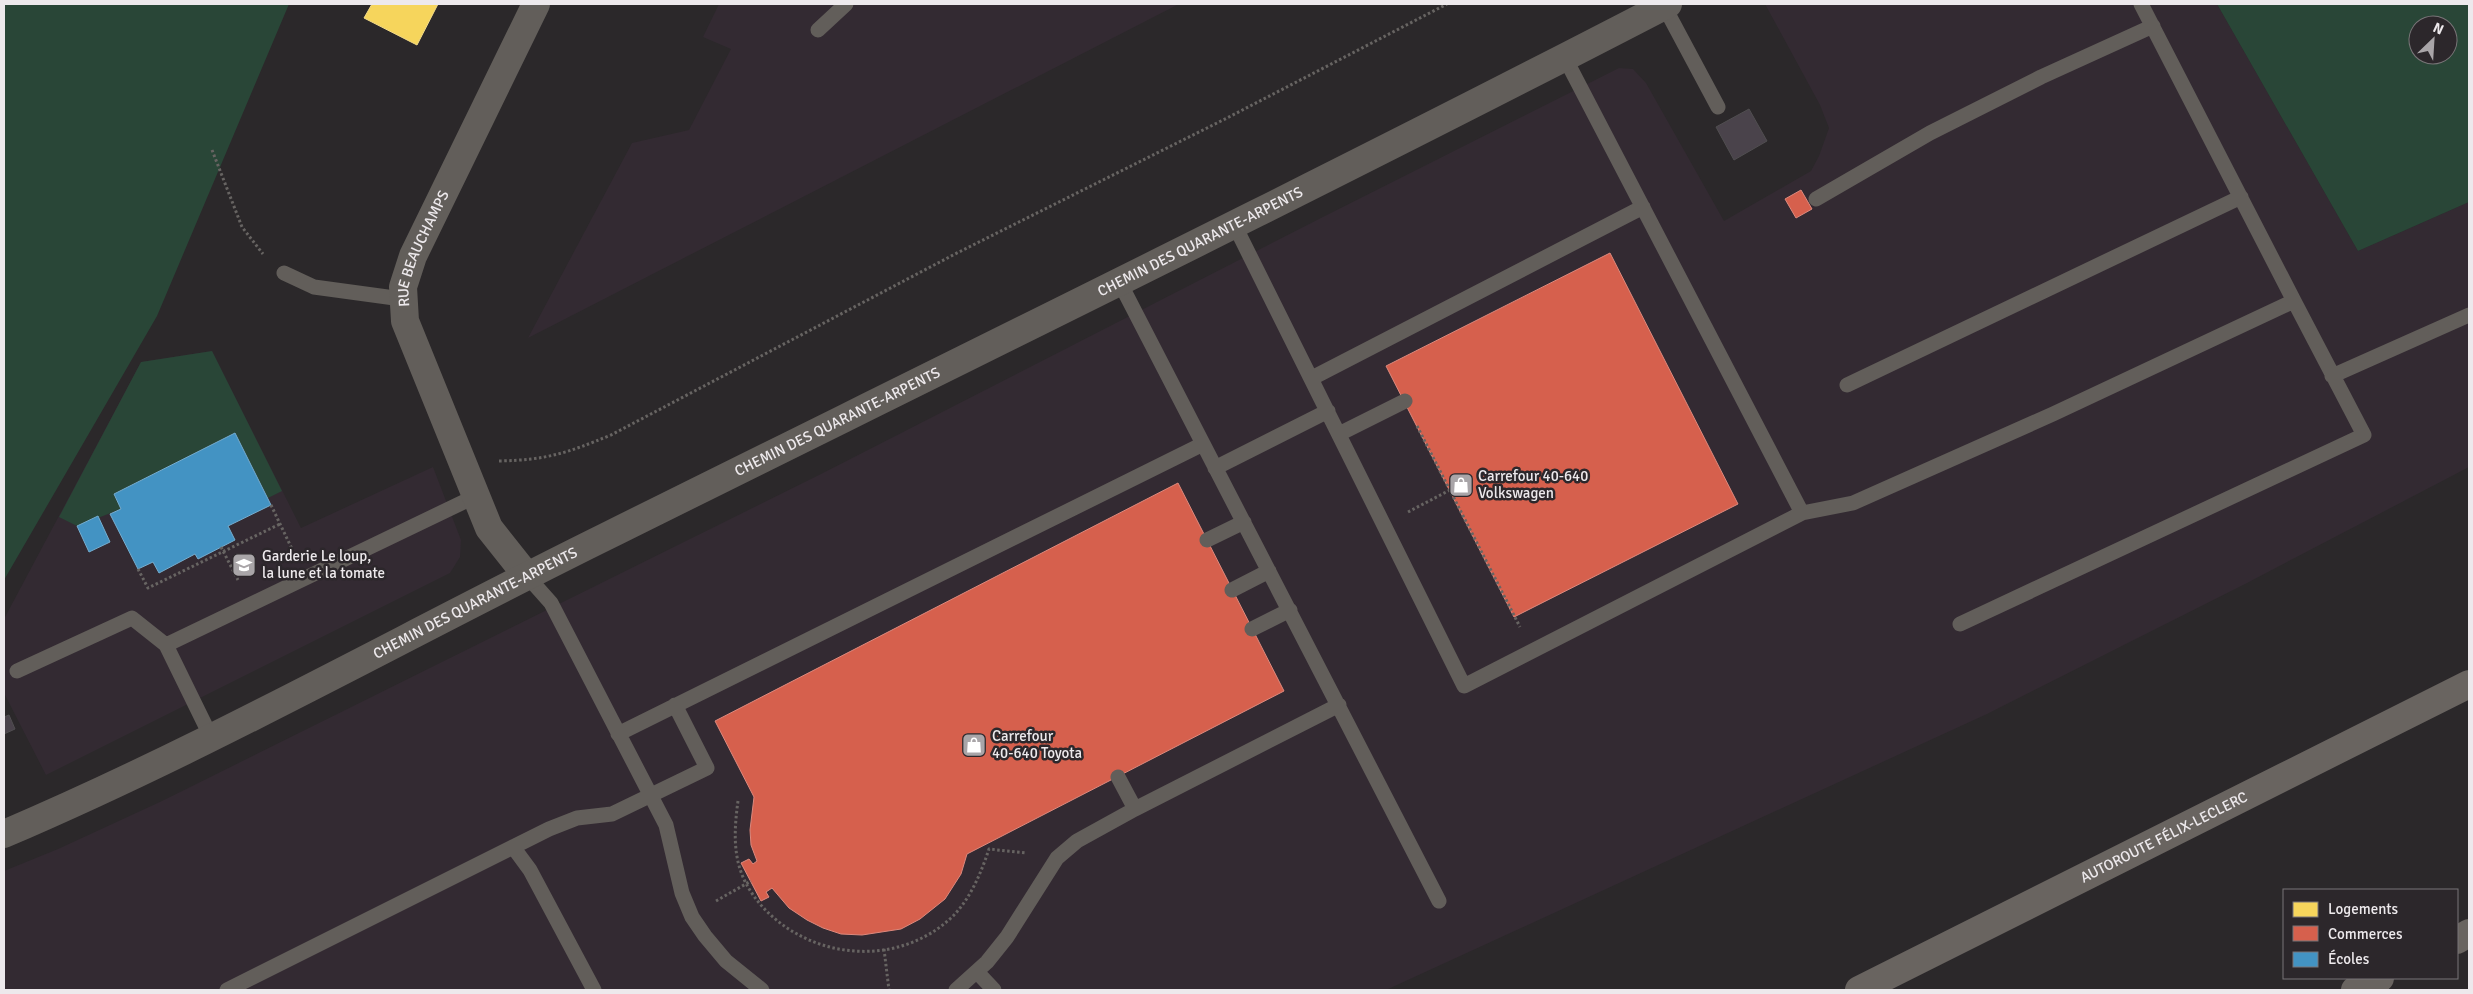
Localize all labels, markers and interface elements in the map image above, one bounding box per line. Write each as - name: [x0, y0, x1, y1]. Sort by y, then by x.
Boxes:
- north arrow: [2408, 15, 2458, 65]
- text: N: [2430, 19, 2446, 38]
- street label: CHEMIN DES QUARANTE-ARPENTS: [1095, 183, 1306, 300]
- street label: RUE BEAUCHAMPS: [394, 187, 453, 307]
- street label: CHEMIN DES QUARANTE-ARPENTS: [732, 363, 943, 480]
- place label: Carrefour 40-640 Volkswagen: [1478, 467, 1588, 502]
- shop icon: Carrefour 40-640 Volkswagen: [1448, 472, 1474, 498]
- street label: CHEMIN DES QUARANTE-ARPENTS: [370, 543, 580, 663]
- place label: Garderie Le loup, la lune et la tomate: [262, 547, 385, 582]
- school or university icon: Garderie Le loup, la lune et la tomate: [231, 552, 257, 578]
- place label: Carrefour 40-640 Toyota: [992, 727, 1082, 762]
- shop icon: Carrefour 40-640 Toyota: [961, 732, 987, 758]
- street label: AUTOROUTE FÉLIX-LECLERC: [2077, 788, 2250, 887]
- legend: [2283, 889, 2458, 979]
- text: Logements: [2328, 900, 2399, 918]
- text: Commerces: [2328, 925, 2403, 943]
- text: Écoles: [2328, 949, 2370, 968]

